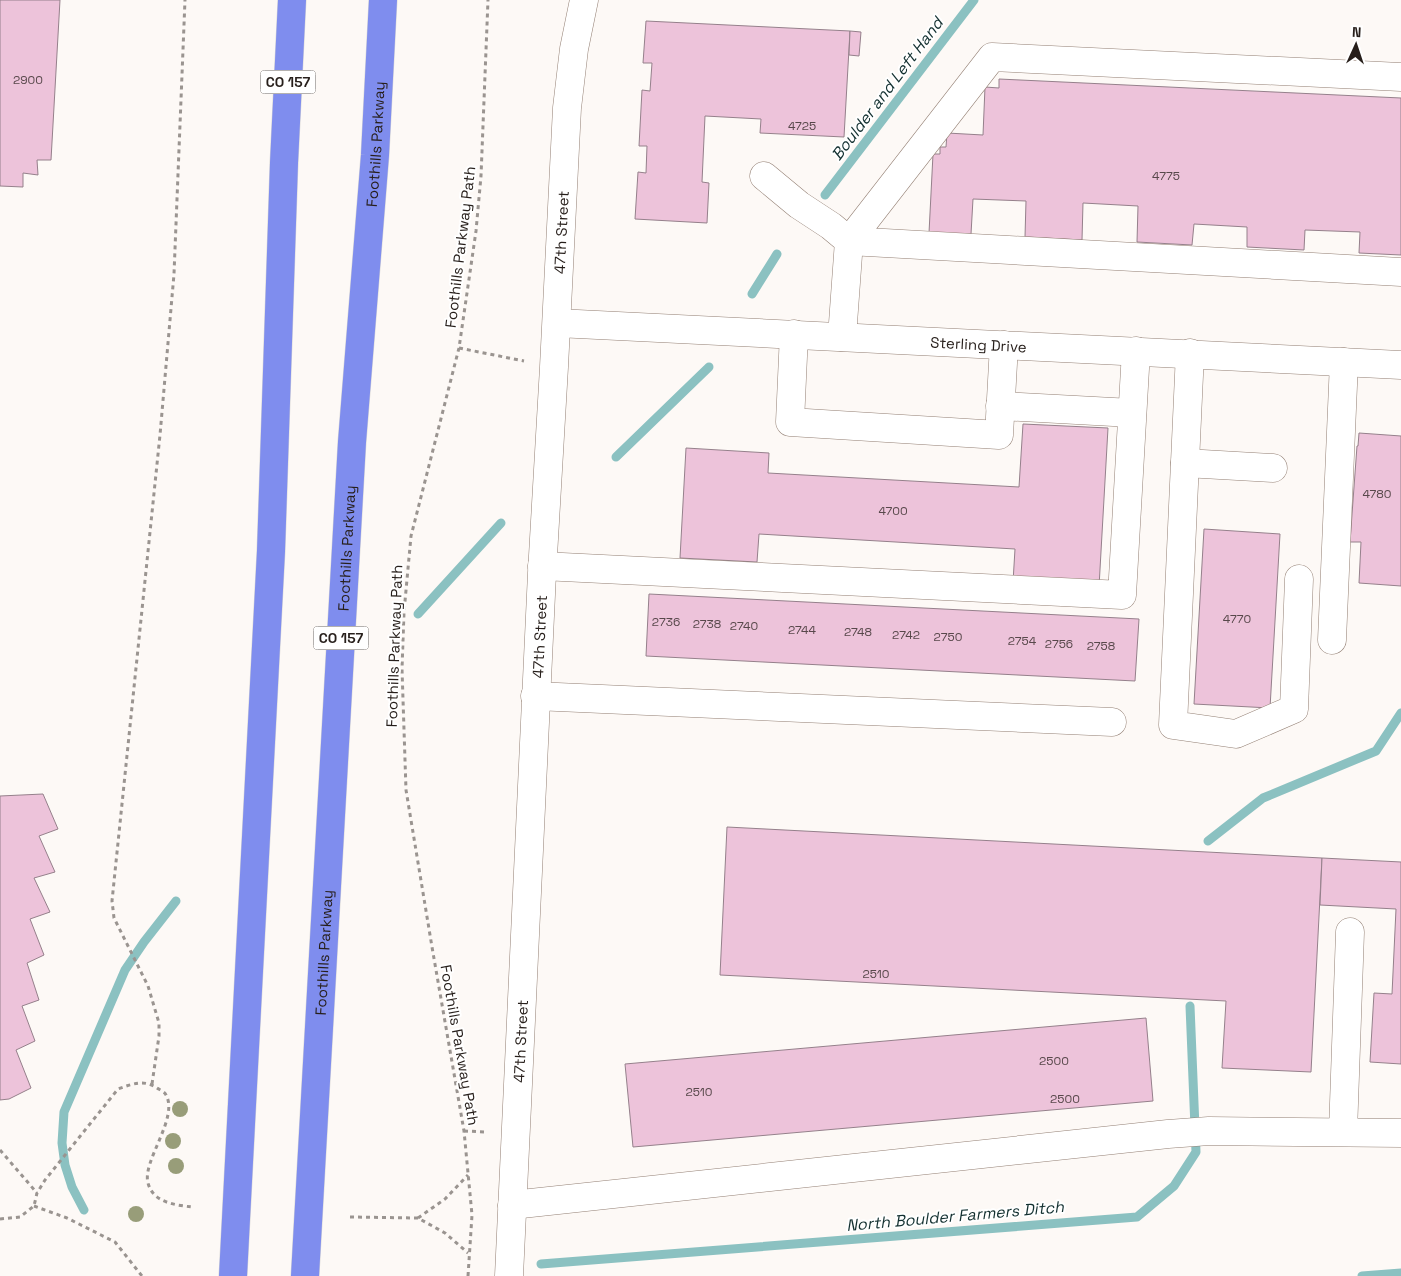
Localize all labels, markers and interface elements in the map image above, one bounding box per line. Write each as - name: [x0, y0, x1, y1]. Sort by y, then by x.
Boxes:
- water label: Boulder and Left Hand: [826, 12, 949, 165]
- north arrow: [1331, 20, 1381, 70]
- text: N: [1352, 23, 1362, 41]
- road number: CO 157: [260, 70, 316, 94]
- house number: 2900: [13, 72, 43, 88]
- street label: Foothills Parkway: [361, 81, 388, 208]
- house number: 4725: [788, 118, 816, 134]
- street label: Foothills Parkway Path: [441, 165, 479, 329]
- house number: 4775: [1152, 168, 1180, 184]
- street label: 47th Street: [549, 190, 572, 274]
- street label: Sterling Drive: [930, 332, 1027, 356]
- street label: Foothills Parkway: [333, 485, 359, 612]
- house number: 4780: [1362, 486, 1392, 502]
- house number: 4700: [878, 503, 908, 519]
- street label: Foothills Parkway Path: [382, 564, 406, 728]
- street label: 47th Street: [528, 595, 550, 679]
- house number: 4770: [1223, 611, 1251, 627]
- house number: 2736: [652, 614, 680, 630]
- house number: 2738: [693, 616, 721, 632]
- house number: 2740: [730, 618, 758, 634]
- house number: 2744: [788, 622, 817, 638]
- house number: 2748: [844, 624, 872, 640]
- road number: CO 157: [314, 626, 368, 650]
- house number: 2742: [892, 627, 920, 643]
- house number: 2750: [934, 629, 962, 645]
- house number: 2754: [1008, 633, 1037, 649]
- house number: 2756: [1045, 636, 1073, 652]
- house number: 2758: [1087, 638, 1115, 654]
- street label: Foothills Parkway: [310, 889, 336, 1016]
- street label: Foothills Parkway Path: [437, 963, 483, 1127]
- house number: 2510: [863, 966, 889, 982]
- street label: 47th Street: [509, 999, 531, 1083]
- house number: 2500: [1039, 1053, 1069, 1069]
- house number: 2510: [686, 1084, 712, 1100]
- house number: 2500: [1050, 1091, 1080, 1107]
- water label: North Boulder Farmers Ditch: [845, 1196, 1066, 1236]

